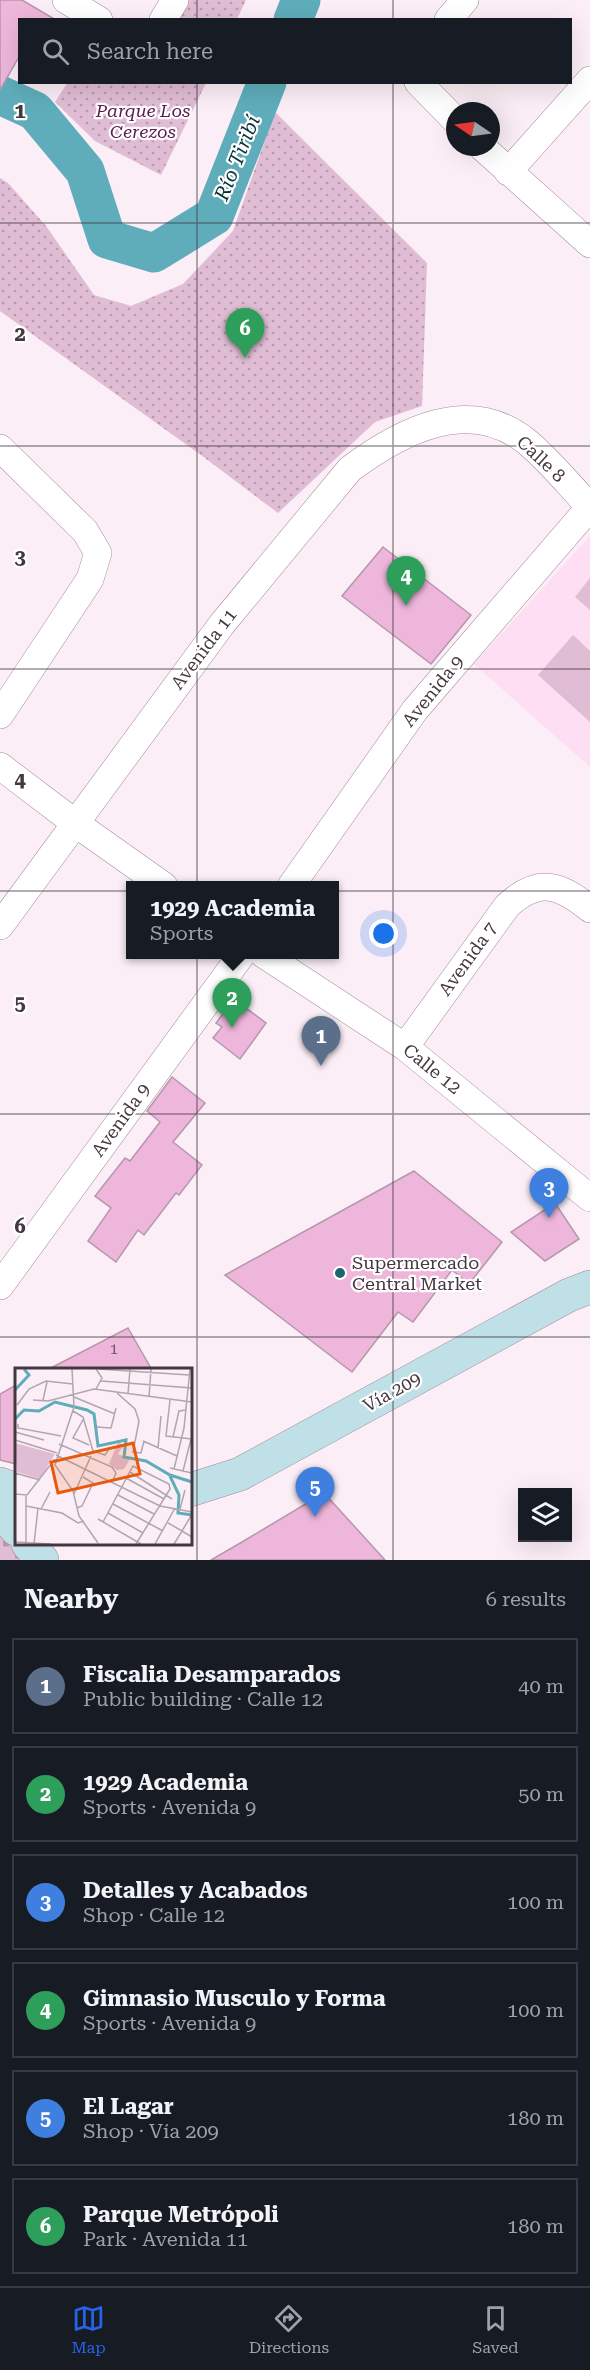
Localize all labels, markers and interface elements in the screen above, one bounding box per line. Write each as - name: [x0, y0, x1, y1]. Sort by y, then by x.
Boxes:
- search box: [18, 18, 572, 84]
- icon: search: [39, 35, 72, 68]
- text: Search here: [87, 39, 213, 64]
- text: 1: [14, 99, 26, 123]
- park label: Parque Los Cerezos: [95, 100, 190, 142]
- north arrow: [446, 102, 500, 156]
- water label: Río Tiribí: [209, 111, 265, 205]
- pin: 6: [226, 308, 264, 358]
- text: 2: [14, 322, 26, 346]
- street label: Calle 8: [513, 431, 570, 486]
- text: 3: [14, 545, 26, 569]
- pin: 4: [386, 556, 426, 606]
- street label: Avenida 11: [167, 604, 241, 693]
- street label: Avenida 9: [398, 651, 468, 730]
- text: 4: [14, 768, 26, 792]
- popup: [126, 881, 339, 959]
- text: 1929 Academia: [150, 896, 315, 921]
- street label: Avenida 7: [434, 918, 501, 999]
- your location: [369, 919, 398, 948]
- text: Sports: [150, 921, 213, 945]
- pin: 2: [212, 978, 252, 1028]
- text: 5: [14, 991, 26, 1015]
- pin: 1: [302, 1016, 340, 1066]
- street label: Calle 12: [399, 1039, 465, 1098]
- street label: Avenida 9: [87, 1079, 154, 1160]
- pin: 3: [530, 1168, 568, 1218]
- text: 6: [14, 1214, 26, 1238]
- place label: Supermercado Central Market: [352, 1252, 482, 1294]
- marker: Supermercado Central Market: [333, 1266, 347, 1280]
- house number: 1: [110, 1340, 118, 1358]
- street label: Vía 209: [359, 1367, 424, 1416]
- inset map: [15, 1368, 192, 1545]
- pin: 5: [296, 1468, 334, 1517]
- map controls: [518, 1488, 572, 1542]
- button: layers: [518, 1488, 572, 1542]
- text: Nearby: [24, 1584, 118, 1614]
- text: 6 results: [486, 1587, 566, 1611]
- text: Fiscalia Desamparados: [83, 1662, 341, 1687]
- text: 1: [40, 1674, 51, 1698]
- text: 40 m: [518, 1674, 564, 1698]
- text: Public building · Calle 12: [83, 1687, 323, 1711]
- text: 1929 Academia: [83, 1770, 248, 1795]
- text: 2: [40, 1782, 51, 1806]
- text: 50 m: [518, 1782, 564, 1806]
- text: Sports · Avenida 9: [83, 1795, 256, 1819]
- text: Detalles y Acabados: [83, 1878, 308, 1903]
- text: 3: [40, 1890, 51, 1914]
- text: 100 m: [507, 1890, 564, 1914]
- text: Shop · Calle 12: [83, 1903, 225, 1927]
- text: Gimnasio Musculo y Forma: [83, 1986, 386, 2011]
- text: 4: [40, 1998, 51, 2022]
- text: 100 m: [507, 1998, 564, 2022]
- text: Sports · Avenida 9: [83, 2011, 256, 2035]
- text: El Lagar: [83, 2094, 174, 2119]
- text: 5: [40, 2106, 51, 2130]
- text: 180 m: [507, 2106, 564, 2130]
- text: Shop · Vía 209: [83, 2119, 219, 2143]
- text: Parque Metrópoli: [83, 2202, 279, 2227]
- text: 6: [40, 2214, 51, 2238]
- text: 180 m: [507, 2214, 564, 2238]
- text: Park · Avenida 11: [83, 2227, 248, 2251]
- tab: Map: [71, 2302, 106, 2357]
- tab: Directions: [249, 2302, 329, 2357]
- tab: Saved: [472, 2302, 519, 2357]

